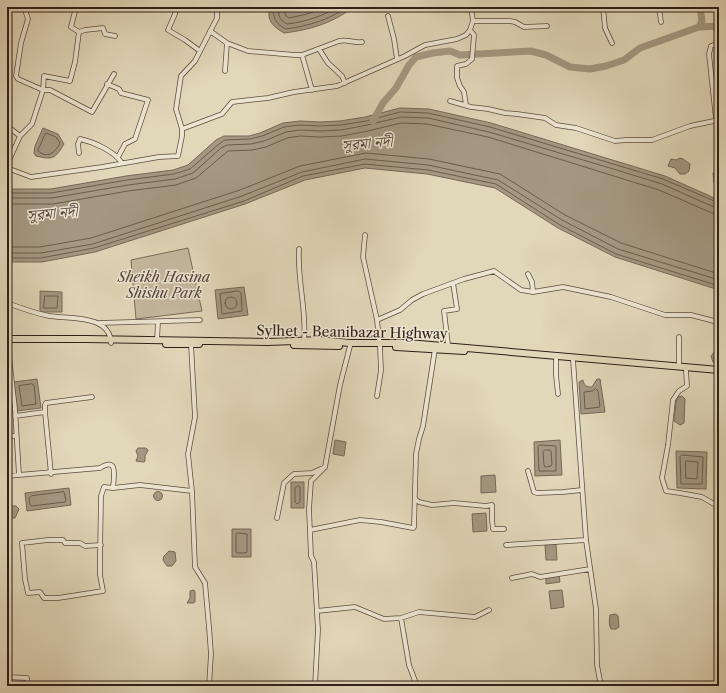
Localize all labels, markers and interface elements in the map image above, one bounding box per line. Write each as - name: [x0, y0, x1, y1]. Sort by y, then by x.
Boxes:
- water label: সুরমা নদী: [341, 131, 395, 155]
- water label: সুরমা নদী: [26, 201, 80, 225]
- park label: Sheikh Hasina Shishu Park: [117, 268, 211, 302]
- street label: Sylhet - Beanibazar Highway: [256, 321, 448, 343]

